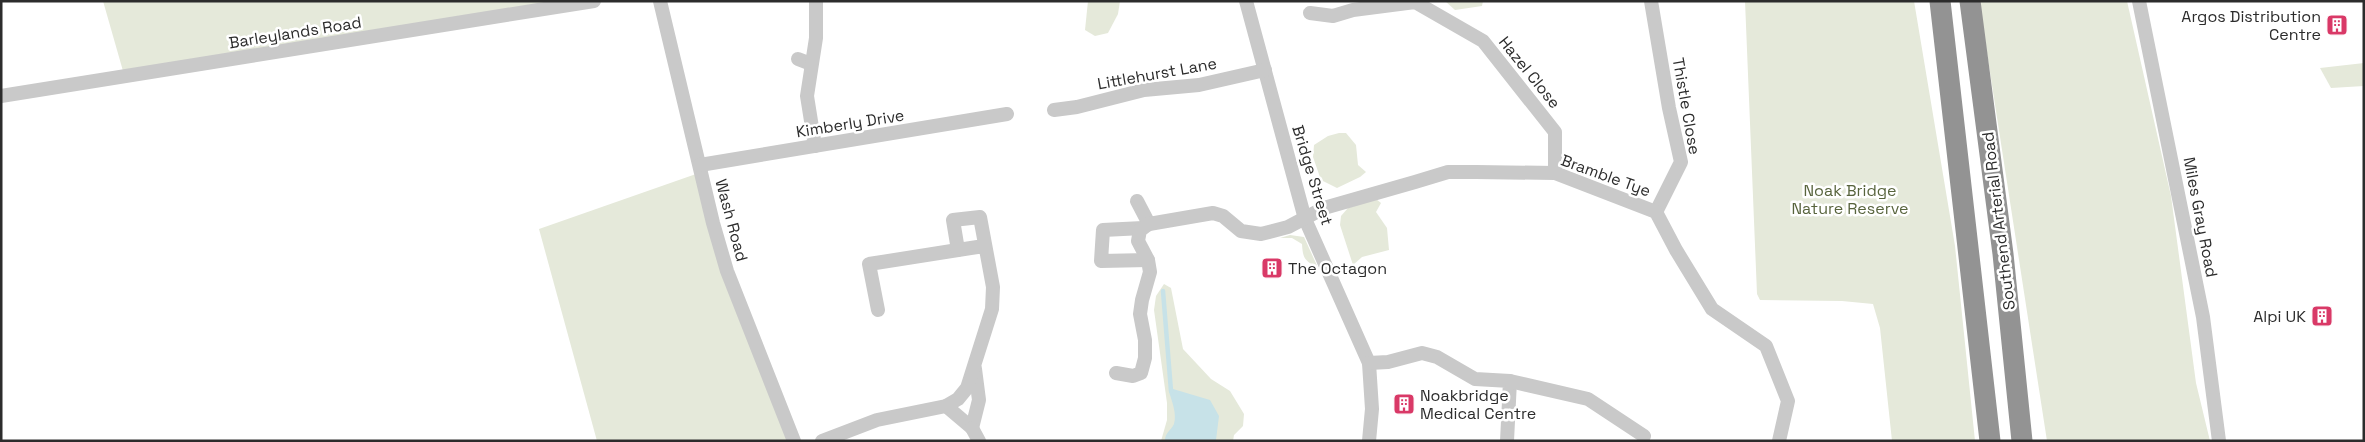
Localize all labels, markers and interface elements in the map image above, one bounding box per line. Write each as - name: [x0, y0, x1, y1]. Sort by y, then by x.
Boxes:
- place label: Argos Distribution Centre: [2181, 6, 2321, 45]
- street label: Barleylands Road: [227, 12, 363, 53]
- building icon: Argos Distribution Centre: [2325, 13, 2349, 37]
- street label: Hazel Close: [1494, 32, 1565, 113]
- street label: Littlehurst Lane: [1096, 53, 1218, 94]
- street label: Thistle Close: [1668, 56, 1705, 156]
- street label: Kimberly Drive: [794, 105, 906, 142]
- street label: Bridge Street: [1287, 123, 1338, 228]
- street label: Southend Arterial Road: [1977, 131, 2020, 311]
- street label: Bramble Tye: [1558, 150, 1654, 201]
- street label: Miles Gray Road: [2179, 155, 2222, 279]
- street label: Wash Road: [710, 177, 753, 264]
- park label: Noak Bridge Nature Reserve: [1791, 180, 1909, 219]
- building icon: The Octagon: [1260, 256, 1284, 280]
- place label: The Octagon: [1288, 258, 1387, 279]
- building icon: Alpi UK: [2310, 304, 2334, 328]
- place label: Alpi UK: [2253, 306, 2306, 327]
- place label: Noakbridge Medical Centre: [1420, 385, 1536, 424]
- building icon: Noakbridge Medical Centre: [1392, 392, 1416, 416]

